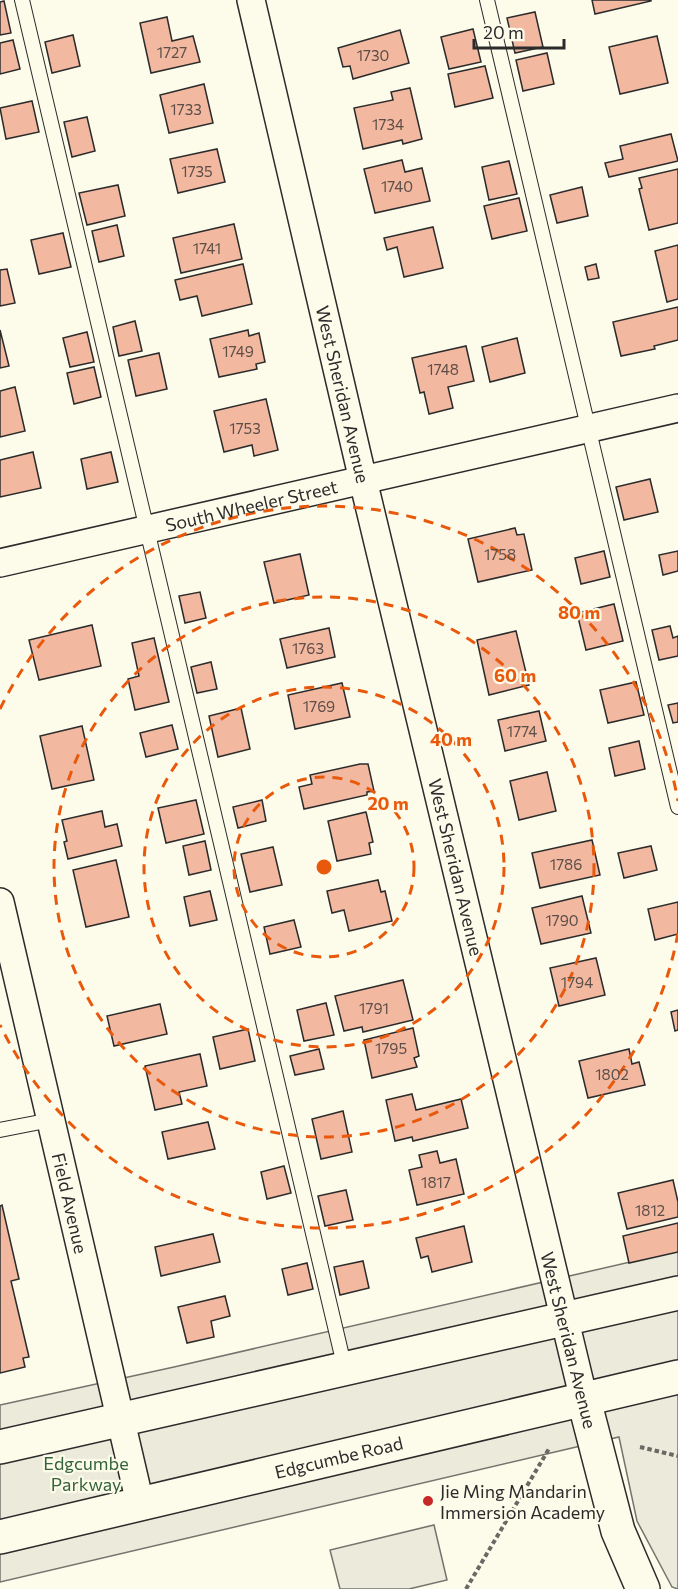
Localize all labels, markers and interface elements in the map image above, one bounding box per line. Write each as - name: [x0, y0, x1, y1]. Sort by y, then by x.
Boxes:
- scale bar: [474, 12, 564, 50]
- text: 20 m: [483, 21, 524, 43]
- house number: 1727: [157, 43, 187, 61]
- house number: 1730: [357, 46, 389, 64]
- house number: 1733: [170, 100, 202, 118]
- house number: 1734: [372, 115, 404, 133]
- house number: 1735: [181, 162, 213, 180]
- house number: 1740: [381, 177, 413, 195]
- house number: 1741: [193, 239, 221, 257]
- street label: West Sheridan Avenue: [312, 304, 374, 485]
- house number: 1749: [222, 342, 254, 360]
- house number: 1748: [427, 360, 459, 378]
- house number: 1753: [229, 419, 261, 437]
- street label: South Wheeler Street: [163, 475, 340, 536]
- house number: 1758: [484, 545, 516, 563]
- text: 80 m: [558, 601, 600, 623]
- house number: 1763: [292, 639, 324, 657]
- text: 60 m: [494, 664, 536, 686]
- house number: 1769: [303, 697, 335, 715]
- house number: 1774: [507, 722, 537, 740]
- text: 40 m: [430, 728, 472, 750]
- street label: West Sheridan Avenue: [424, 776, 488, 958]
- text: 20 m: [367, 792, 409, 814]
- house number: 1786: [550, 855, 582, 873]
- centre of rings: [314, 857, 334, 877]
- house number: 1790: [545, 911, 579, 929]
- house number: 1794: [561, 973, 593, 991]
- house number: 1791: [359, 999, 389, 1017]
- house number: 1795: [375, 1039, 407, 1057]
- house number: 1802: [595, 1065, 629, 1083]
- street label: Field Avenue: [48, 1150, 92, 1256]
- house number: 1817: [421, 1173, 451, 1191]
- house number: 1812: [635, 1201, 665, 1219]
- street label: West Sheridan Avenue: [536, 1249, 602, 1431]
- street label: Edgcumbe Road: [272, 1431, 405, 1483]
- park label: Edgcumbe Parkway: [43, 1452, 129, 1495]
- place label: Jie Ming Mandarin Immersion Academy: [440, 1480, 605, 1523]
- marker: Jie Ming Mandarin Immersion Academy: [421, 1494, 435, 1508]

